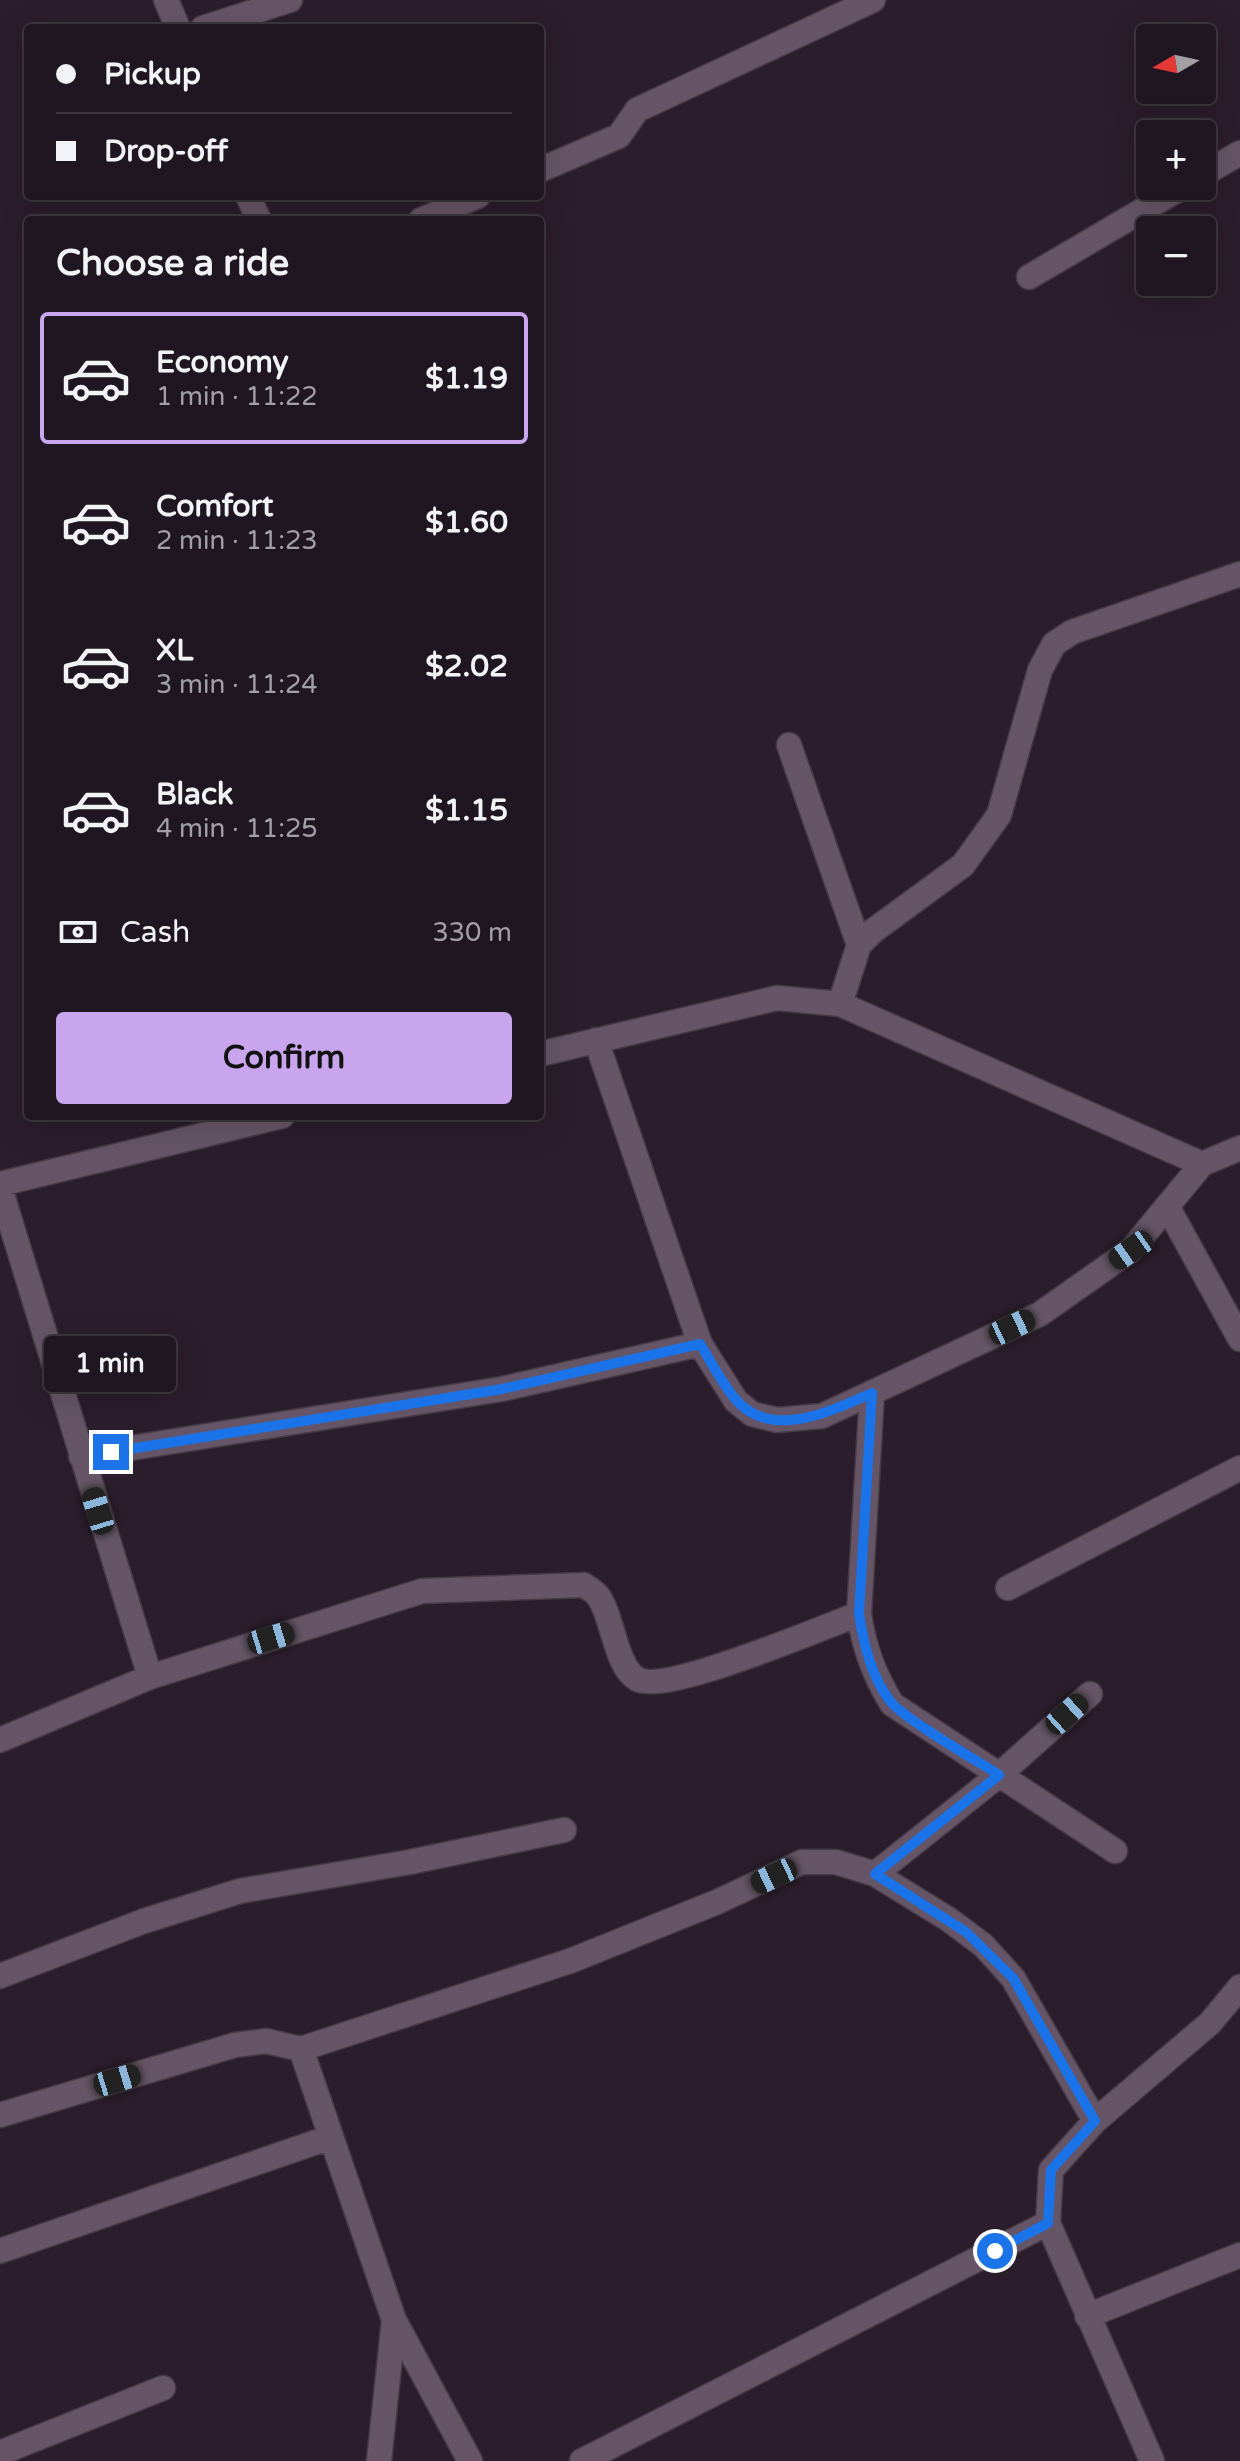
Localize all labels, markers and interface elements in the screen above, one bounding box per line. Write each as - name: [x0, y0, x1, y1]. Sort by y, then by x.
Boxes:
- north arrow: [1136, 24, 1216, 104]
- map controls: [1136, 24, 1216, 296]
- text: Pickup: [104, 56, 201, 93]
- button: +: [1136, 120, 1216, 200]
- text: Drop-off: [104, 133, 228, 170]
- button: −: [1136, 216, 1216, 296]
- text: Choose a ride: [56, 242, 289, 285]
- icon: car: [60, 342, 132, 414]
- text: Economy: [156, 344, 289, 381]
- text: $1.19: [425, 360, 508, 397]
- text: 1 min · 11:22: [156, 381, 318, 412]
- icon: car: [60, 486, 132, 558]
- text: Comfort: [156, 488, 274, 525]
- text: $1.60: [425, 504, 508, 541]
- text: 2 min · 11:23: [156, 525, 318, 556]
- icon: car: [60, 630, 132, 702]
- text: XL: [156, 632, 193, 669]
- text: $2.02: [425, 648, 508, 685]
- text: 3 min · 11:24: [156, 669, 318, 700]
- icon: car: [60, 774, 132, 846]
- text: Black: [156, 776, 233, 813]
- text: $1.15: [425, 792, 508, 829]
- text: 4 min · 11:25: [156, 813, 318, 844]
- icon: cash: [56, 910, 100, 954]
- text: Cash: [120, 914, 190, 951]
- text: 330 m: [432, 917, 512, 948]
- button: Confirm: [56, 1012, 512, 1104]
- car: [1104, 1226, 1158, 1274]
- car: [985, 1306, 1039, 1348]
- callout: 1 min: [45, 1336, 177, 1392]
- text: 1 min: [75, 1348, 145, 1379]
- route end: [93, 1434, 129, 1470]
- car: [80, 1485, 116, 1537]
- car: [245, 1620, 297, 1656]
- car: [1041, 1689, 1093, 1739]
- car: [747, 1855, 801, 1897]
- car: [91, 2062, 143, 2098]
- route start: [977, 2233, 1013, 2269]

